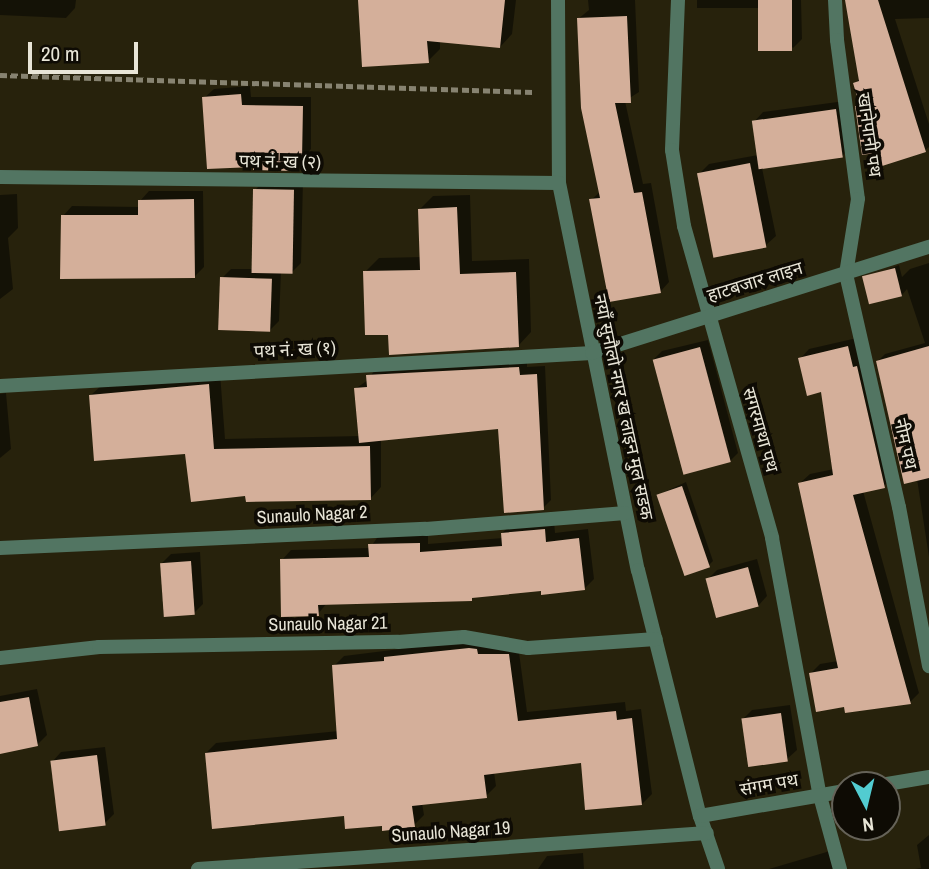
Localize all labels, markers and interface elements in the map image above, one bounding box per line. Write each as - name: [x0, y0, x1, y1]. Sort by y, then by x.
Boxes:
- scale bar: [32, 28, 142, 72]
- text: 20 m: [41, 39, 79, 68]
- street label: खानेपानी पथ: [852, 92, 886, 178]
- street label: पथ नं. ख (२): [239, 150, 321, 174]
- street label: हाटबजार लाइन: [705, 257, 805, 307]
- street label: नयाँ सुनौलो नगर ख लाइन मुल सडक: [589, 292, 657, 522]
- street label: पथ नं. ख (१): [253, 337, 337, 363]
- street label: सगरमाथा पथ: [738, 385, 782, 475]
- street label: नीम पथ: [889, 417, 921, 471]
- street label: Sunaulo Nagar 2: [256, 501, 368, 529]
- street label: Sunaulo Nagar 21: [268, 612, 388, 636]
- street label: संगम पथ: [738, 769, 800, 801]
- north arrow: [831, 771, 901, 841]
- text: N: [861, 811, 875, 838]
- street label: Sunaulo Nagar 19: [391, 817, 511, 847]

